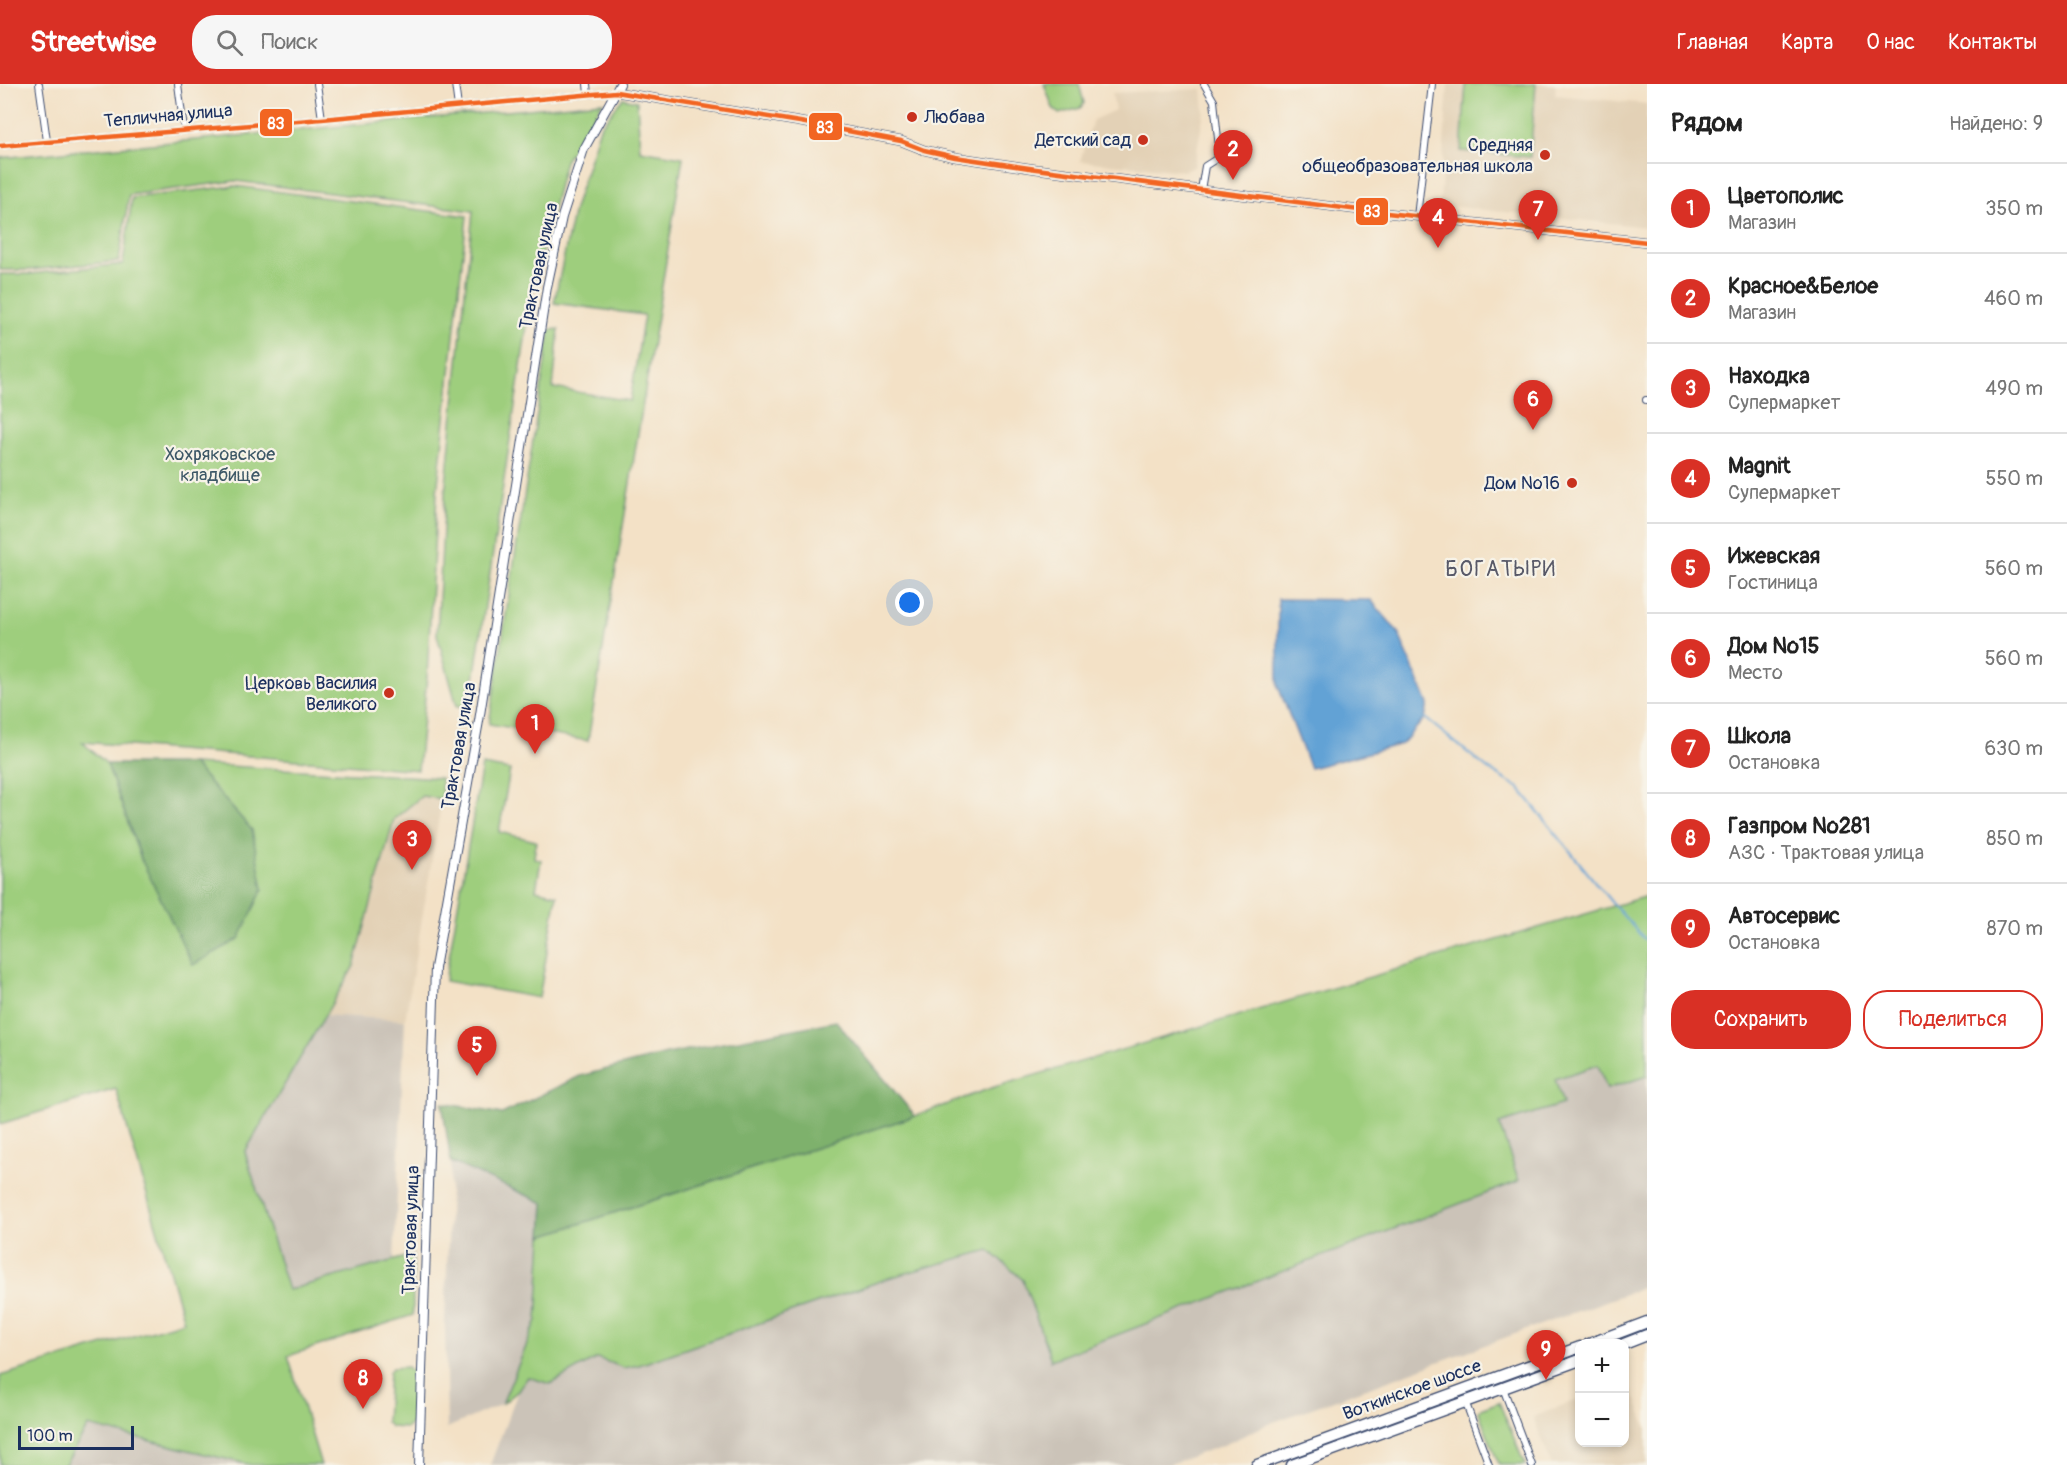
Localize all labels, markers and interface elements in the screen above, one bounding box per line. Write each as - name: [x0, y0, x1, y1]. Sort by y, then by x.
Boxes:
- search box: [192, 15, 612, 69]
- text: Streetwise: [30, 25, 156, 60]
- icon: search: [213, 26, 246, 59]
- text: Поиск: [261, 28, 318, 56]
- text: Главная: [1677, 29, 1748, 56]
- text: Карта: [1781, 29, 1833, 56]
- text: О нас: [1866, 29, 1915, 56]
- text: Контакты: [1948, 29, 2037, 56]
- street label: Тепличная улица: [103, 99, 233, 133]
- place label: Любава: [923, 106, 985, 129]
- text: Рядом: [1671, 107, 1743, 139]
- line badge: 83: [259, 108, 293, 137]
- marker: Любава: [905, 110, 919, 124]
- text: Найдено: 9: [1949, 111, 2043, 136]
- line badge: 83: [808, 112, 843, 141]
- text: 83: [268, 114, 285, 134]
- text: 83: [817, 118, 834, 138]
- place label: Детский сад: [1034, 129, 1131, 152]
- pin: 2: [1214, 130, 1252, 180]
- marker: Детский сад: [1136, 133, 1150, 147]
- place label: Средняя общеобразовательная школа: [1302, 134, 1533, 178]
- marker: Средняя общеобразовательная школа: [1538, 148, 1552, 162]
- text: Цветополис: [1728, 182, 1844, 210]
- pin: 7: [1518, 190, 1558, 240]
- text: 1: [1687, 196, 1694, 221]
- text: 350 m: [1985, 196, 2043, 221]
- line badge: 83: [1355, 197, 1389, 226]
- pin: 4: [1418, 198, 1458, 248]
- street label: Трактовая улица: [514, 200, 564, 332]
- text: 83: [1364, 202, 1381, 222]
- text: Магазин: [1728, 210, 1796, 235]
- text: Красное&Белое: [1728, 272, 1878, 300]
- text: 2: [1685, 286, 1696, 311]
- text: 460 m: [1984, 286, 2043, 311]
- text: Магазин: [1728, 300, 1796, 325]
- text: Находка: [1728, 362, 1810, 390]
- text: 3: [1685, 376, 1696, 401]
- text: 490 m: [1985, 376, 2043, 401]
- pin: 6: [1514, 380, 1552, 430]
- text: Супермаркет: [1728, 390, 1840, 415]
- park label: Хохряковское кладбище: [165, 443, 275, 487]
- text: Magnit: [1728, 452, 1790, 480]
- text: 4: [1685, 466, 1696, 491]
- text: 550 m: [1986, 466, 2043, 491]
- place label: Дом №16: [1483, 472, 1560, 495]
- marker: Дом №16: [1565, 476, 1579, 490]
- text: Супермаркет: [1728, 480, 1840, 505]
- text: Ижевская: [1728, 542, 1820, 570]
- district label: БОГАТЫРИ: [1445, 556, 1557, 583]
- text: 5: [1685, 556, 1696, 581]
- text: 560 m: [1985, 556, 2043, 581]
- text: Гостиница: [1728, 570, 1818, 595]
- your location: [895, 588, 924, 617]
- text: Дом №15: [1728, 632, 1820, 660]
- text: 6: [1685, 646, 1696, 671]
- text: 560 m: [1985, 646, 2043, 671]
- text: Место: [1728, 660, 1783, 685]
- place label: Церковь Василия Великого: [245, 672, 377, 716]
- street label: Трактовая улица: [436, 680, 482, 812]
- marker: Церковь Василия Великого: [382, 686, 396, 700]
- pin: 1: [516, 704, 554, 754]
- text: Школа: [1728, 722, 1791, 750]
- text: 7: [1685, 736, 1696, 761]
- text: 630 m: [1984, 736, 2043, 761]
- text: Остановка: [1728, 750, 1820, 775]
- text: Газпром №281: [1728, 812, 1871, 840]
- pin: 3: [392, 820, 432, 870]
- text: 8: [1685, 826, 1696, 851]
- text: 850 m: [1986, 826, 2043, 851]
- text: АЗС · Трактовая улица: [1728, 840, 1924, 865]
- text: Автосервис: [1728, 902, 1840, 930]
- text: 9: [1685, 916, 1696, 941]
- text: 870 m: [1987, 916, 2043, 941]
- text: Остановка: [1728, 930, 1820, 955]
- button: Сохранить: [1671, 990, 1851, 1049]
- button: Поделиться: [1863, 990, 2043, 1049]
- pin: 5: [458, 1026, 496, 1076]
- street label: Трактовая улица: [397, 1165, 425, 1295]
- pin: 9: [1526, 1330, 1566, 1380]
- map controls: [1575, 1339, 1629, 1447]
- button: +: [1575, 1339, 1629, 1393]
- street label: Воткинское шоссе: [1340, 1354, 1484, 1426]
- pin: 8: [344, 1360, 382, 1409]
- button: −: [1575, 1393, 1629, 1447]
- scale bar: [18, 1423, 134, 1450]
- text: 100 m: [27, 1426, 73, 1446]

